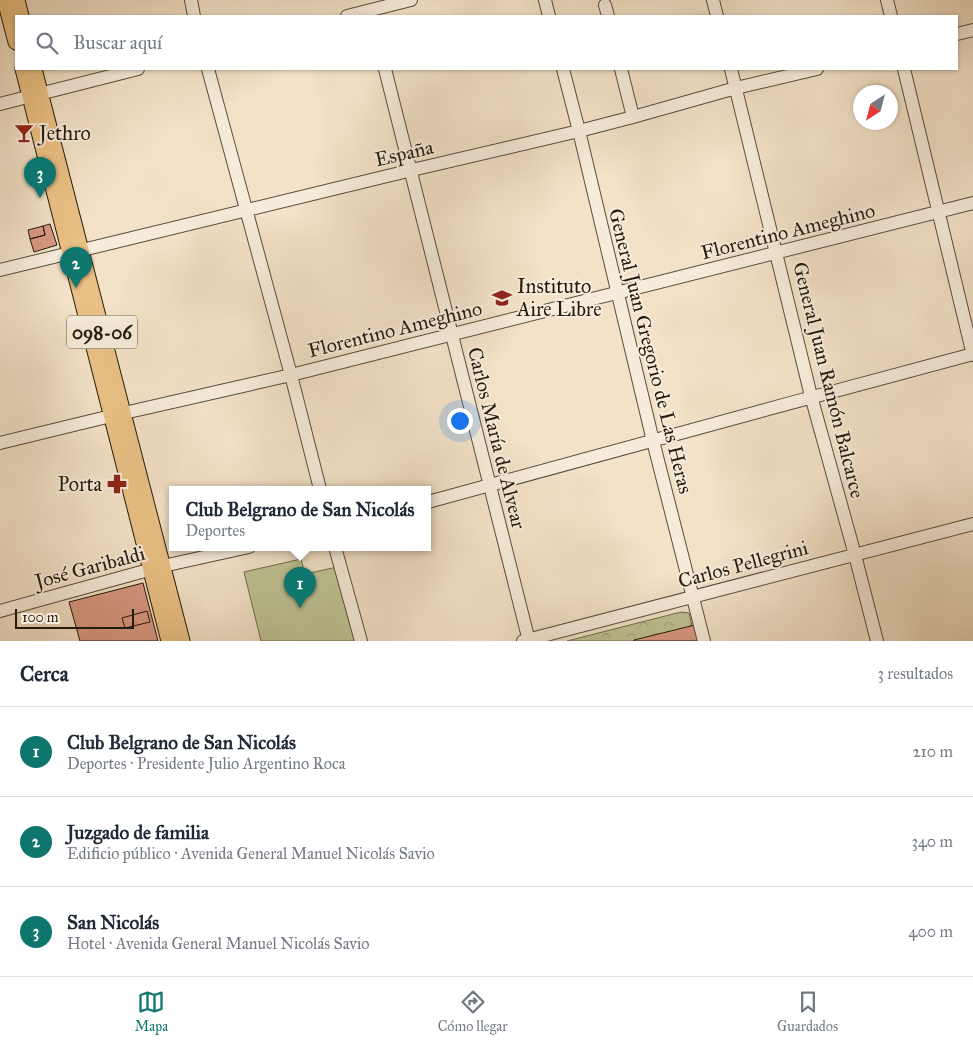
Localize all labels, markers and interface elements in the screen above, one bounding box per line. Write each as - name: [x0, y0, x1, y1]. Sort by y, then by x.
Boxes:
- search box: [15, 15, 958, 70]
- icon: search: [33, 29, 61, 57]
- text: Buscar aquí: [73, 31, 162, 54]
- north arrow: [853, 85, 898, 130]
- place label: Jethro: [37, 121, 91, 146]
- bar icon: Jethro: [13, 122, 35, 144]
- street label: España: [372, 135, 436, 171]
- pin: 3: [24, 157, 56, 198]
- street label: Florentino Ameghino: [699, 198, 878, 265]
- street label: General Juan Gregorio de Las Heras: [603, 206, 698, 496]
- pin: 2: [60, 247, 92, 288]
- street label: General Juan Ramón Balcarce: [787, 260, 870, 501]
- place label: Instituto Aire Libre: [516, 274, 601, 321]
- school or university icon: Instituto Aire Libre: [491, 287, 513, 309]
- street label: Florentino Ameghino: [306, 296, 485, 363]
- road number: 098-06: [67, 316, 137, 348]
- street label: Carlos María de Alvear: [463, 345, 531, 532]
- your location: [447, 408, 473, 434]
- place label: Porta: [58, 472, 103, 496]
- pharmacy icon: Porta: [106, 473, 128, 495]
- popup: [169, 486, 431, 551]
- text: Club Belgrano de San Nicolás: [186, 498, 414, 521]
- text: Deportes: [186, 521, 245, 540]
- street label: Carlos Pellegrini: [675, 535, 811, 594]
- street label: José Garibaldi: [30, 541, 148, 595]
- pin: 1: [284, 567, 316, 608]
- scale bar: [15, 606, 134, 629]
- text: 100 m: [22, 609, 59, 626]
- text: Cerca: [20, 661, 69, 687]
- text: 3 resultados: [878, 664, 953, 683]
- text: Club Belgrano de San Nicolás: [67, 731, 296, 754]
- text: 1: [33, 742, 39, 761]
- text: 210 m: [913, 742, 953, 761]
- text: Deportes · Presidente Julio Argentino Roca: [67, 754, 345, 773]
- text: Juzgado de familia: [67, 821, 209, 844]
- text: 2: [32, 832, 40, 851]
- text: 340 m: [911, 832, 953, 851]
- text: Edificio público · Avenida General Manuel Nicolás Savio: [67, 844, 435, 863]
- text: San Nicolás: [67, 911, 159, 934]
- text: 3: [33, 922, 39, 941]
- text: 400 m: [909, 922, 953, 941]
- text: Hotel · Avenida General Manuel Nicolás Savio: [67, 934, 370, 953]
- tab: Mapa: [135, 988, 168, 1035]
- tab: Cómo llegar: [438, 988, 507, 1035]
- tab: Guardados: [777, 988, 838, 1035]

